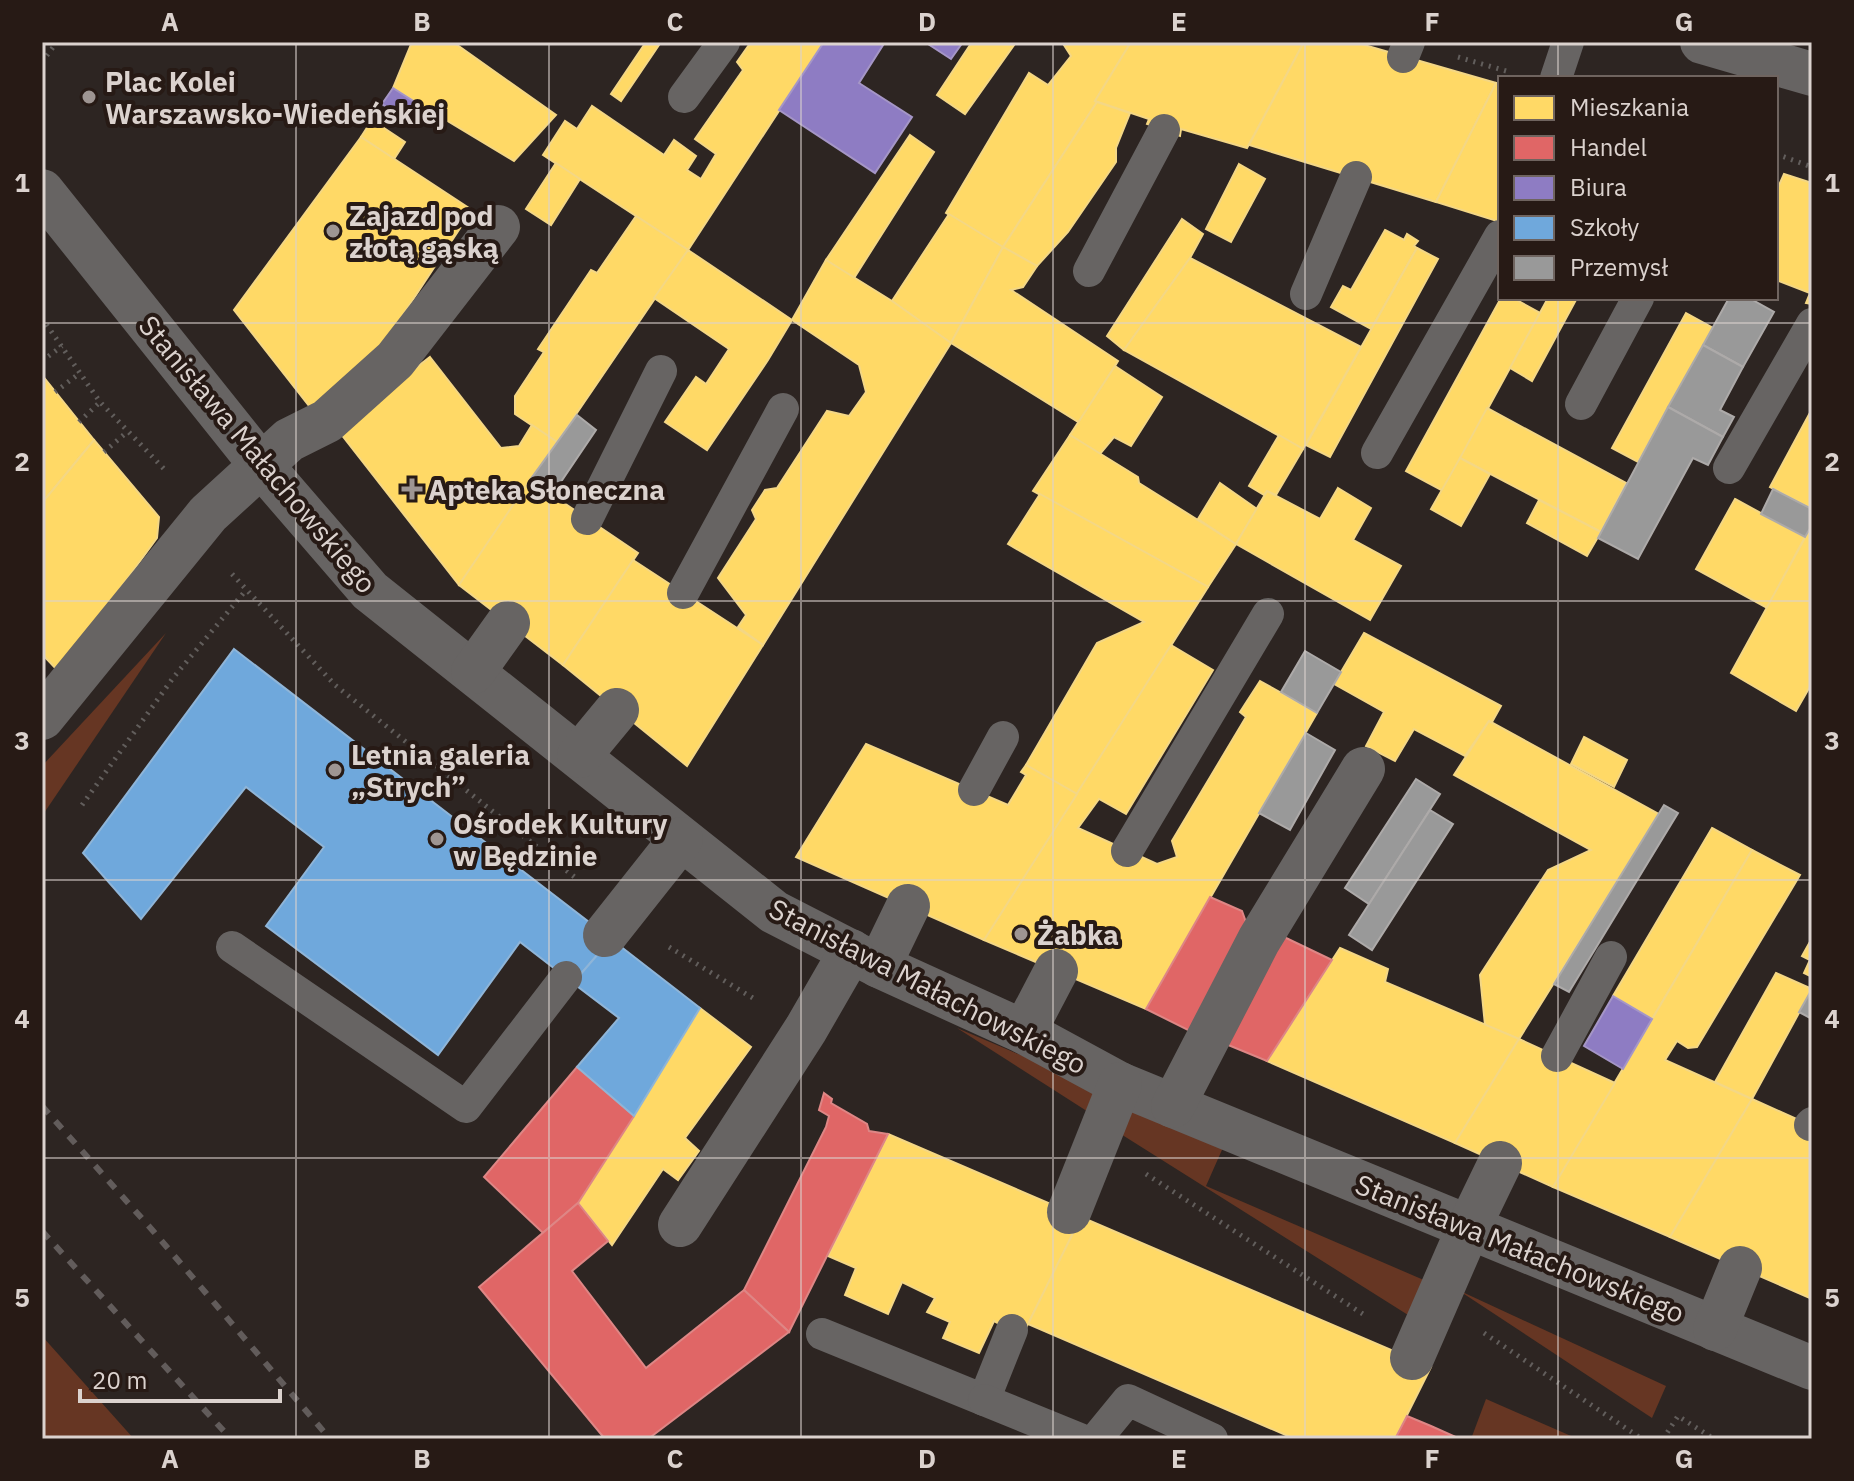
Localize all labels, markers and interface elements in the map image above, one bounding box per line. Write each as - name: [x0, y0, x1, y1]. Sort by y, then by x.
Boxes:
- text: A: [161, 4, 179, 38]
- text: B: [413, 4, 431, 38]
- text: C: [667, 4, 684, 38]
- text: D: [918, 4, 936, 38]
- text: E: [1171, 4, 1187, 38]
- text: F: [1424, 4, 1440, 38]
- text: G: [1675, 4, 1693, 38]
- place label: Plac Kolei Warszawsko-Wiedeńskiej: [105, 63, 445, 132]
- legend: [1498, 76, 1778, 300]
- marker: Plac Kolei Warszawsko-Wiedeńskiej: [80, 88, 98, 106]
- text: Mieszkania: [1570, 91, 1689, 123]
- text: Handel: [1570, 131, 1647, 163]
- text: 1: [14, 165, 30, 199]
- text: 1: [1824, 165, 1840, 199]
- text: Biura: [1570, 171, 1627, 203]
- place label: Zajazd pod złotą gąską: [349, 197, 499, 266]
- text: Szkoły: [1570, 211, 1639, 243]
- marker: Zajazd pod złotą gąską: [324, 222, 342, 240]
- text: Przemysł: [1570, 251, 1669, 283]
- street label: Stanisława Małachowskiego: [131, 307, 385, 601]
- text: 2: [14, 444, 30, 478]
- text: 2: [1824, 444, 1840, 478]
- place label: Apteka Słoneczna: [428, 471, 665, 508]
- marker: Apteka Słoneczna: [403, 480, 421, 498]
- text: 3: [14, 723, 30, 757]
- text: 3: [1824, 723, 1840, 757]
- place label: Letnia galeria „Strych”: [351, 736, 530, 805]
- marker: Letnia galeria „Strych”: [326, 761, 344, 779]
- place label: Ośrodek Kultury w Będzinie: [453, 805, 667, 874]
- marker: Ośrodek Kultury w Będzinie: [428, 830, 446, 848]
- street label: Stanisława Małachowskiego: [763, 890, 1093, 1082]
- place label: Żabka: [1037, 916, 1119, 953]
- marker: Żabka: [1012, 925, 1030, 943]
- text: 4: [14, 1001, 30, 1035]
- text: 4: [1824, 1001, 1840, 1035]
- street label: Stanisława Małachowskiego: [1350, 1165, 1690, 1331]
- text: 5: [14, 1280, 30, 1314]
- text: 5: [1824, 1280, 1840, 1314]
- scale bar: [80, 1353, 280, 1403]
- text: 20 m: [92, 1364, 147, 1396]
- text: A: [161, 1441, 179, 1475]
- text: B: [413, 1441, 431, 1475]
- text: C: [667, 1441, 684, 1475]
- text: D: [918, 1441, 936, 1475]
- text: E: [1171, 1441, 1187, 1475]
- text: F: [1424, 1441, 1440, 1475]
- text: G: [1675, 1441, 1693, 1475]

